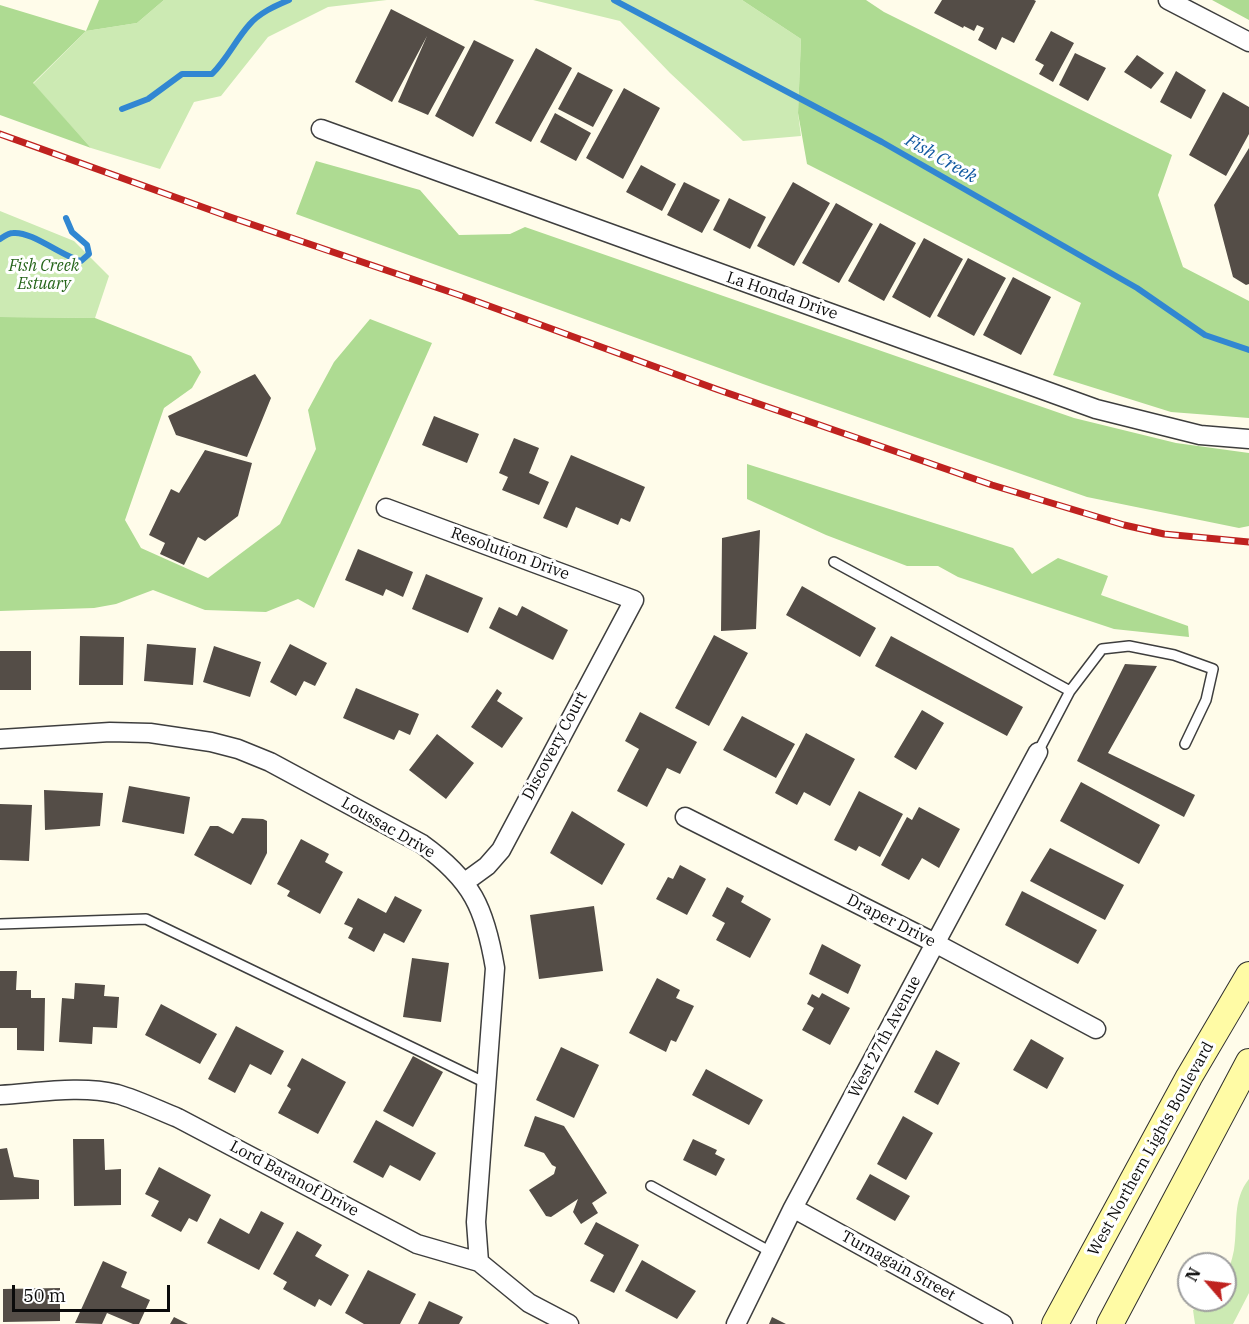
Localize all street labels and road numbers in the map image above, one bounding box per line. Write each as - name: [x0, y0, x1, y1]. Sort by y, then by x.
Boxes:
- street label: La Honda Drive: [724, 268, 840, 324]
- street label: Resolution Drive: [448, 524, 572, 584]
- street label: Discovery Court: [518, 689, 592, 803]
- street label: Loussac Drive: [338, 793, 438, 863]
- street label: Draper Drive: [843, 890, 939, 952]
- street label: West 27th Avenue: [845, 973, 925, 1101]
- street label: West Northern Lights Boulevard: [1084, 1039, 1218, 1259]
- street label: Lord Baranof Drive: [226, 1137, 362, 1221]
- street label: Turnagain Street: [838, 1227, 958, 1305]

